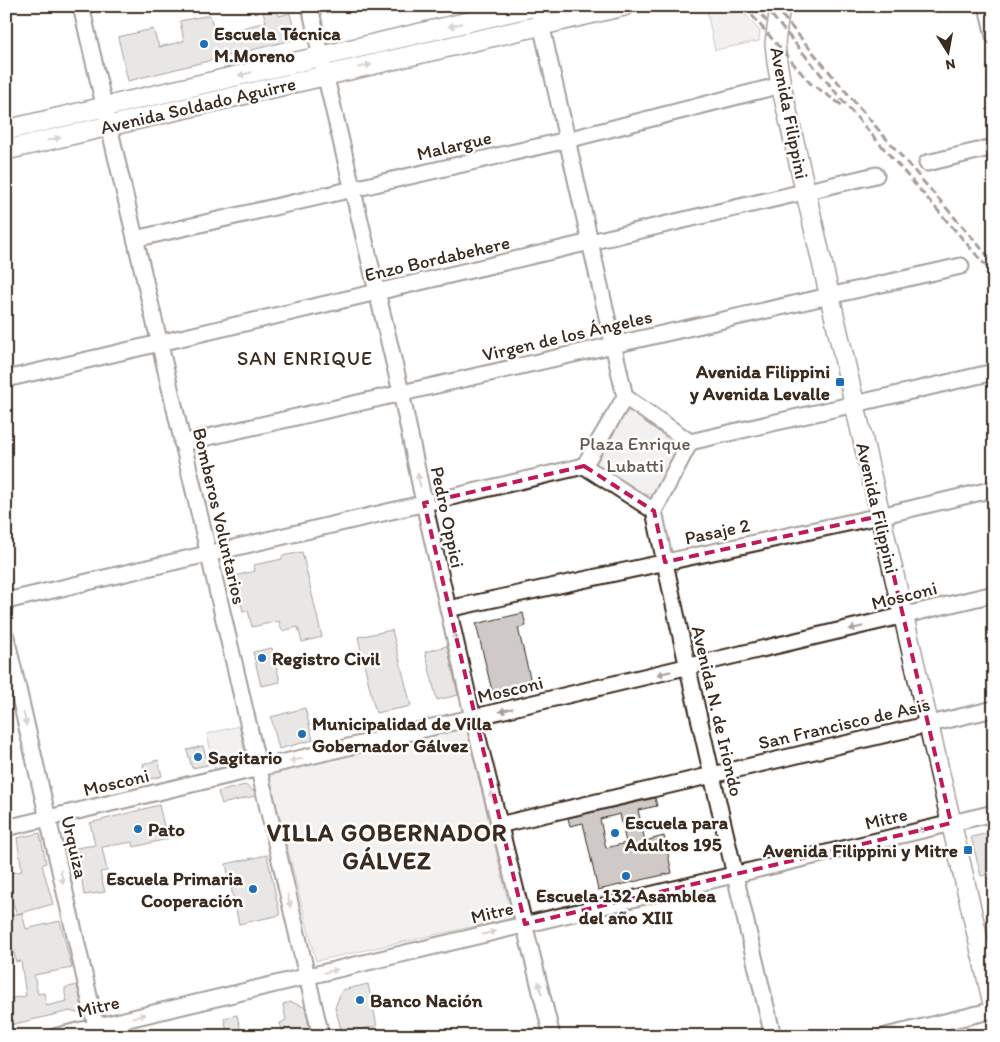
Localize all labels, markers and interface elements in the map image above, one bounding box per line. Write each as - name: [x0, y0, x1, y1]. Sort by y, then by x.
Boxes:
- one-way arrow: [447, 21, 462, 29]
- place label: Escuela Técnica M.Moreno: [214, 22, 341, 67]
- north arrow: [922, 28, 972, 78]
- marker: Escuela Técnica M.Moreno: [198, 38, 210, 50]
- street label: Avenida Filippini: [765, 45, 814, 181]
- text: N: [944, 55, 957, 74]
- one-way arrow: [358, 62, 373, 70]
- one-way arrow: [238, 70, 253, 78]
- street label: Avenida Soldado Aguirre: [98, 72, 298, 139]
- street label: Malargue: [414, 126, 494, 165]
- one-way arrow: [46, 135, 61, 143]
- street label: Enzo Bordabehere: [362, 231, 512, 286]
- street label: Virgen de los Ángeles: [480, 305, 654, 366]
- district label: SAN ENRIQUE: [237, 346, 373, 370]
- place label: Avenida Filippini y Avenida Levalle: [690, 360, 830, 405]
- marker: Avenida Filippini y Avenida Levalle: [834, 376, 846, 388]
- street label: Bomberos Voluntarios: [188, 425, 251, 607]
- park label: Plaza Enrique Lubatti: [579, 432, 691, 477]
- street label: Avenida Filippini: [851, 440, 904, 576]
- street label: Pedro Oppici: [426, 464, 469, 570]
- one-way arrow: [415, 473, 423, 488]
- street label: Pasaje 2: [682, 513, 752, 550]
- street label: Mosconi: [869, 576, 939, 615]
- street label: Avenida N. de Iriondo: [687, 624, 748, 799]
- one-way arrow: [849, 624, 864, 632]
- one-way arrow: [451, 631, 459, 646]
- place label: Registro Civil: [272, 647, 381, 670]
- marker: Registro Civil: [256, 652, 268, 664]
- one-way arrow: [656, 669, 671, 677]
- street label: Mosconi: [475, 671, 545, 708]
- street label: San Francisco de Asis: [756, 693, 932, 754]
- one-way arrow: [498, 706, 513, 714]
- one-way arrow: [21, 711, 29, 726]
- place label: Municipalidad de Villa Gobernador Gálvez: [312, 712, 492, 757]
- marker: Municipalidad de Villa Gobernador Gálvez: [296, 728, 308, 740]
- place label: Sagitario: [208, 746, 283, 769]
- marker: Sagitario: [192, 751, 204, 763]
- one-way arrow: [289, 756, 304, 764]
- street label: Mosconi: [81, 764, 151, 801]
- one-way arrow: [488, 789, 496, 804]
- street label: Mitre: [863, 802, 910, 835]
- place label: Escuela para Adultos 195: [624, 811, 729, 856]
- street label: Urquiza: [56, 813, 93, 881]
- place label: Pato: [148, 818, 185, 841]
- district label: VILLA GOBERNADOR GÁLVEZ: [267, 818, 507, 875]
- marker: Pato: [132, 823, 144, 835]
- marker: Escuela para Adultos 195: [609, 827, 621, 839]
- one-way arrow: [912, 827, 927, 835]
- place label: Avenida Filippini y Mitre: [762, 839, 958, 862]
- marker: Avenida Filippini y Mitre: [962, 844, 974, 856]
- place label: Escuela Primaria Cooperación: [106, 867, 244, 912]
- one-way arrow: [58, 870, 66, 885]
- marker: Escuela 132 Asamblea del año XIII: [620, 870, 632, 882]
- marker: Escuela Primaria Cooperación: [247, 883, 259, 895]
- place label: Escuela 132 Asamblea del año XIII: [536, 884, 716, 929]
- one-way arrow: [285, 894, 293, 909]
- street label: Mitre: [469, 896, 516, 929]
- one-way arrow: [481, 929, 496, 937]
- one-way arrow: [323, 967, 338, 975]
- one-way arrow: [536, 981, 544, 996]
- place label: Banco Nación: [370, 989, 483, 1012]
- street label: Mitre: [75, 990, 122, 1023]
- marker: Banco Nación: [354, 994, 366, 1006]
- one-way arrow: [131, 1012, 146, 1020]

